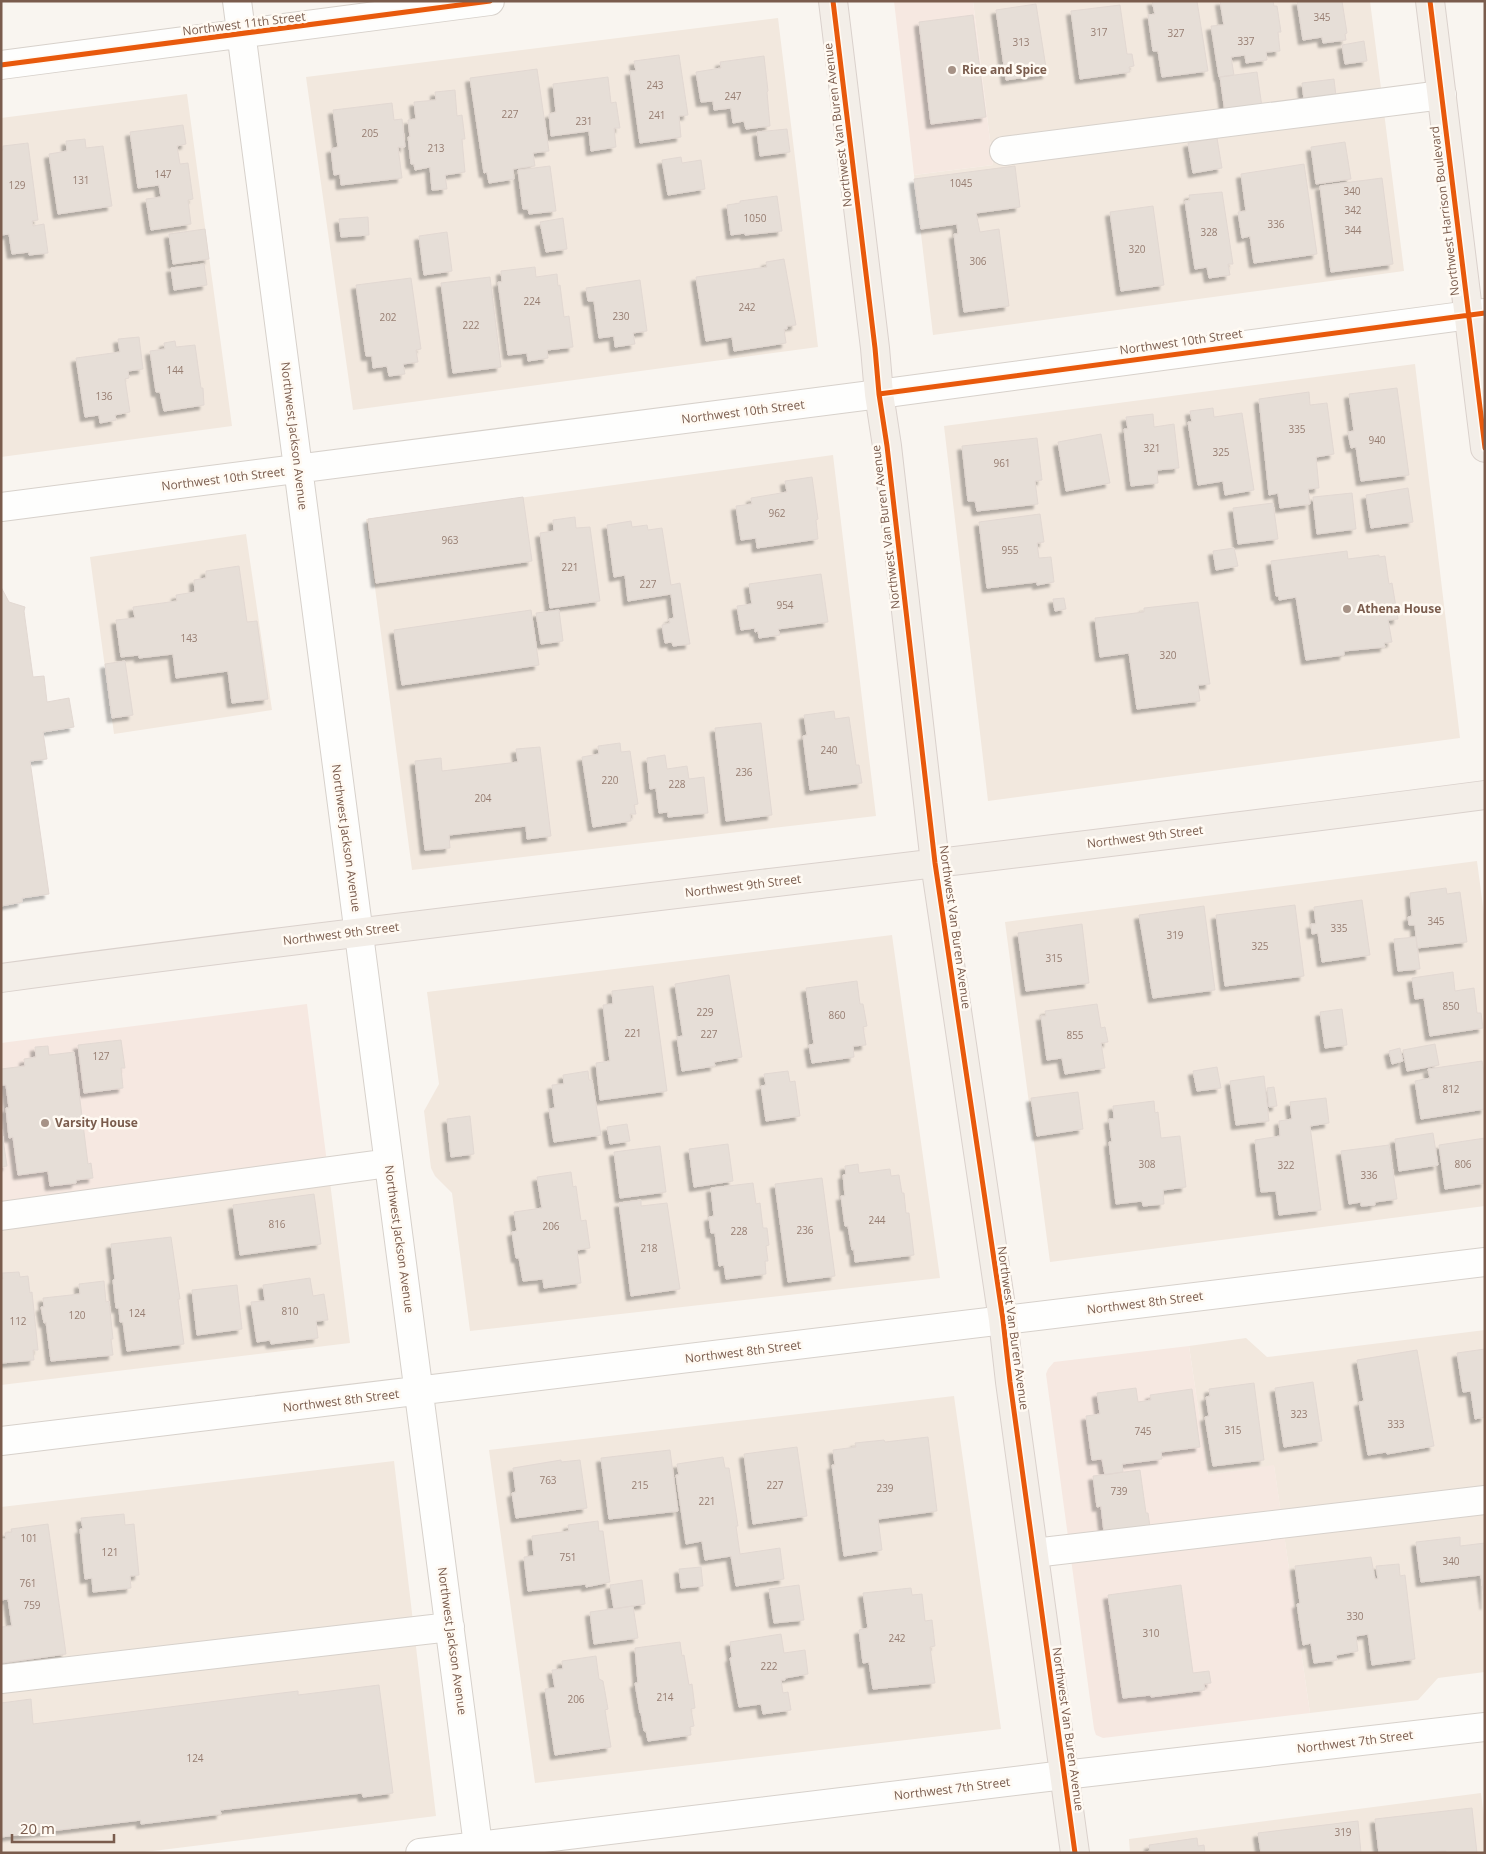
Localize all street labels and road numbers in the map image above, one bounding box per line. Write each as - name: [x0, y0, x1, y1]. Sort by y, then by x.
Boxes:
- street label: Northwest 11th Street: [181, 8, 306, 39]
- street label: Northwest Van Buren Avenue: [819, 42, 856, 208]
- street label: Northwest Harrison Boulevard: [1426, 125, 1463, 297]
- street label: Northwest 10th Street: [1118, 324, 1243, 359]
- street label: Northwest Jackson Avenue: [277, 361, 312, 511]
- street label: Northwest 10th Street: [680, 396, 805, 427]
- street label: Northwest Van Buren Avenue: [867, 444, 904, 610]
- street label: Northwest 10th Street: [160, 463, 285, 494]
- street label: Northwest Jackson Avenue: [328, 763, 365, 913]
- street label: Northwest 9th Street: [1086, 821, 1204, 852]
- street label: Northwest Van Buren Avenue: [936, 844, 975, 1010]
- street label: Northwest 9th Street: [684, 870, 802, 901]
- street label: Northwest 9th Street: [282, 918, 400, 949]
- street label: Northwest Jackson Avenue: [381, 1164, 418, 1314]
- street label: Northwest Van Buren Avenue: [994, 1245, 1033, 1411]
- street label: Northwest 8th Street: [1086, 1287, 1204, 1318]
- street label: Northwest 8th Street: [684, 1336, 802, 1367]
- street label: Northwest 8th Street: [282, 1385, 400, 1416]
- street label: Northwest Jackson Avenue: [434, 1566, 471, 1716]
- street label: Northwest Van Buren Avenue: [1049, 1646, 1088, 1812]
- street label: Northwest 7th Street: [1296, 1726, 1414, 1757]
- street label: Northwest 7th Street: [893, 1773, 1011, 1804]

